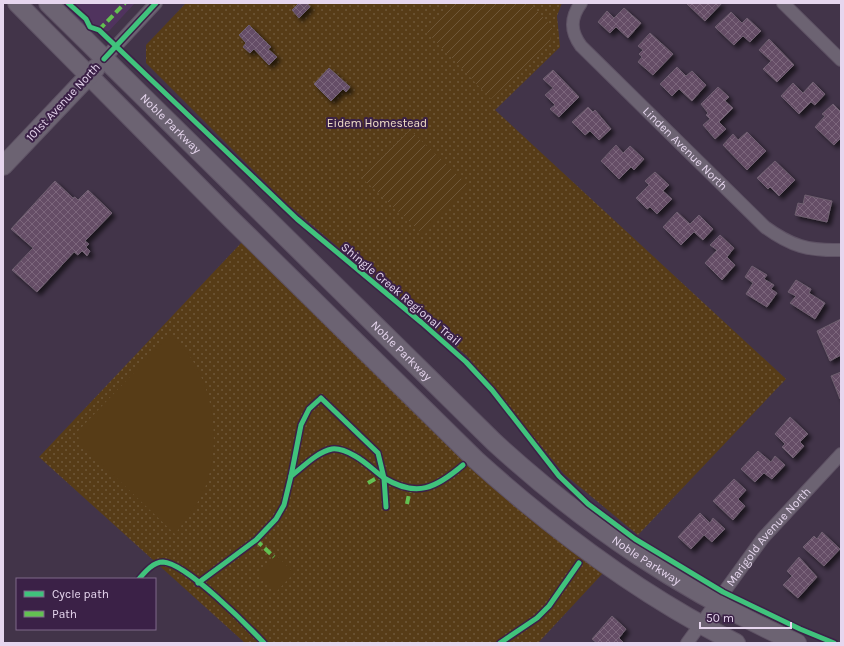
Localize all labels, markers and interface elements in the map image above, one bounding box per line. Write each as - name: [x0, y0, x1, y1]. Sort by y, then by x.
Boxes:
- street label: 101st Avenue North: [23, 60, 103, 144]
- street label: Noble Parkway: [137, 91, 204, 157]
- street label: Linden Avenue North: [640, 104, 730, 193]
- park label: Eidem Homestead: [327, 116, 427, 130]
- street label: Shingle Creek Regional Trail: [338, 240, 464, 348]
- street label: Noble Parkway: [368, 318, 435, 384]
- street label: Marigold Avenue North: [723, 484, 814, 589]
- street label: Noble Parkway: [609, 533, 684, 588]
- legend: [16, 578, 156, 630]
- text: Cycle path: [52, 587, 109, 601]
- scale bar: [700, 604, 791, 630]
- text: Path: [52, 607, 77, 621]
- text: 50 m: [706, 611, 734, 625]

